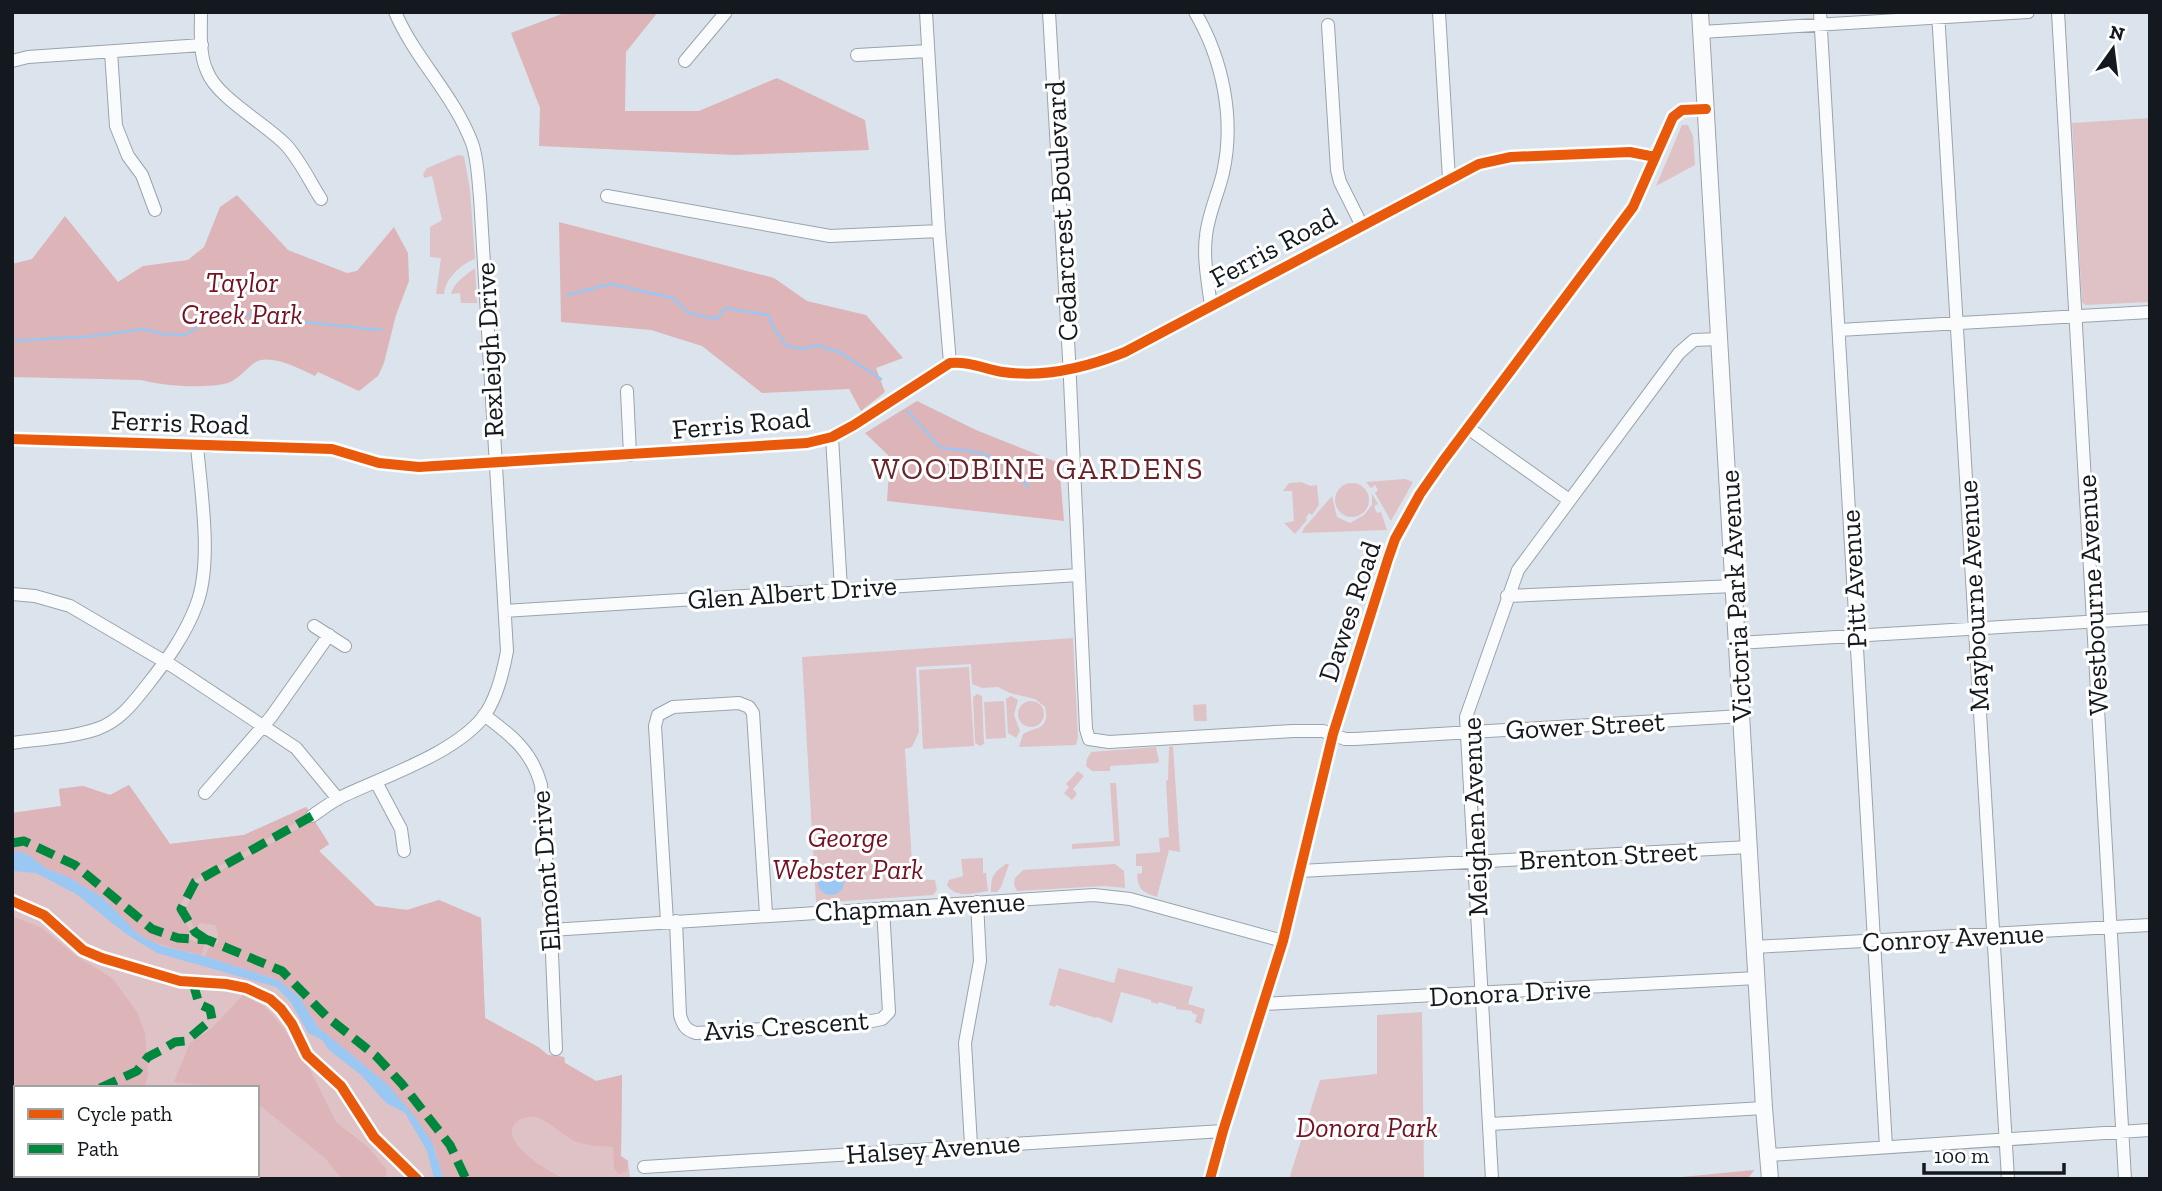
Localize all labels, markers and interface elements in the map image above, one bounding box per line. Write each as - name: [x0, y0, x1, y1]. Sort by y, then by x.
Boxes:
- north arrow: [2078, 14, 2148, 84]
- text: N: [2107, 20, 2127, 46]
- street label: Cedarcrest Boulevard: [1038, 80, 1085, 342]
- street label: Ferris Road: [1204, 200, 1342, 294]
- street label: Rexleigh Drive: [468, 261, 511, 439]
- park label: Taylor Creek Park: [181, 266, 303, 331]
- street label: Ferris Road: [671, 401, 811, 446]
- street label: Ferris Road: [110, 404, 250, 441]
- district label: WOODBINE GARDENS: [872, 451, 1204, 487]
- street label: Victoria Park Avenue: [1712, 469, 1759, 724]
- street label: Westbourne Avenue: [2070, 474, 2115, 716]
- street label: Maybourne Avenue: [1951, 479, 1996, 713]
- street label: Pitt Avenue: [1833, 509, 1874, 649]
- street label: Dawes Road: [1311, 537, 1388, 686]
- street label: Glen Albert Drive: [686, 569, 898, 616]
- street label: Gower Street: [1505, 705, 1666, 746]
- street label: Meighen Avenue: [1455, 717, 1494, 917]
- street label: Elmont Drive: [523, 789, 568, 952]
- park label: George Webster Park: [772, 821, 924, 886]
- street label: Brenton Street: [1518, 834, 1699, 877]
- street label: Chapman Avenue: [814, 885, 1026, 928]
- street label: Conroy Avenue: [1861, 916, 2045, 959]
- street label: Donora Drive: [1428, 972, 1592, 1013]
- street label: Avis Crescent: [702, 1003, 870, 1048]
- legend: [14, 1086, 259, 1177]
- text: Cycle path: [77, 1101, 172, 1126]
- park label: Donora Park: [1296, 1111, 1438, 1144]
- street label: Halsey Avenue: [845, 1126, 1021, 1171]
- scale bar: [1924, 1132, 2064, 1176]
- text: Path: [77, 1136, 119, 1161]
- text: 100 m: [1934, 1143, 1989, 1168]

